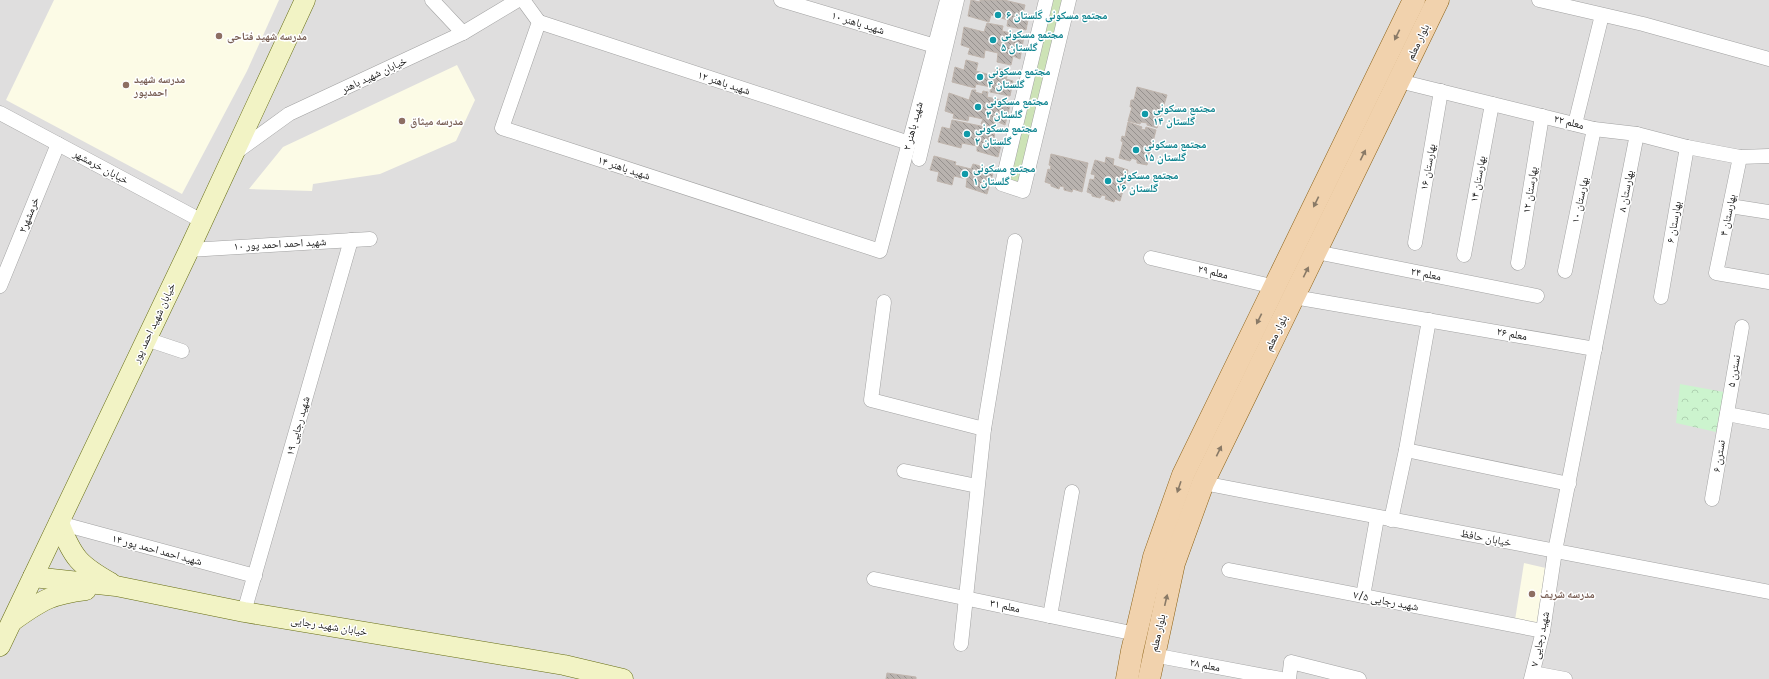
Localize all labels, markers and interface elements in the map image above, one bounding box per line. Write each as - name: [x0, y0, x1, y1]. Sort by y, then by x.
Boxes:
- street label: شهید باهنر ۱۰: [830, 9, 886, 37]
- place label: مجتمع مسکونی گلستان ۶: [1006, 9, 1107, 23]
- marker: مجتمع مسکونی گلستان ۶: [993, 10, 1003, 20]
- street label: بلوار معلم: [1404, 22, 1433, 63]
- place label: مجتمع مسکونی گلستان ۵: [1001, 28, 1063, 55]
- one-way arrow: [1394, 29, 1400, 41]
- place label: مدرسه شهید فتاحی: [227, 30, 307, 44]
- marker: مدرسه شهید فتاحی: [214, 31, 224, 41]
- marker: مجتمع مسکونی گلستان ۵: [988, 35, 998, 45]
- street label: خیابان شهید باهنر: [338, 54, 409, 96]
- place label: مجتمع مسکونی گلستان ۴: [988, 65, 1050, 92]
- street label: شهید باهنر ۱۲: [696, 68, 752, 98]
- marker: مجتمع مسکونی گلستان ۴: [975, 72, 985, 82]
- place label: مدرسه شهید احمدپور: [133, 73, 185, 99]
- marker: مدرسه شهید احمدپور: [121, 80, 131, 90]
- place label: مجتمع مسکونی گلستان ۳: [986, 95, 1048, 122]
- street label: شهید باهنر ۲: [900, 100, 926, 152]
- marker: مجتمع مسکونی گلستان ۳: [973, 102, 983, 112]
- place label: مجتمع مسکونی گلستان ۱۴: [1153, 102, 1215, 129]
- marker: مجتمع مسکونی گلستان ۱۴: [1140, 109, 1150, 119]
- street label: معلم ۲۲: [1552, 112, 1585, 133]
- place label: مدرسه میثاق: [410, 115, 463, 129]
- marker: مدرسه میثاق: [397, 116, 407, 126]
- place label: مجتمع مسکونی گلستان ۲: [975, 122, 1037, 149]
- marker: مجتمع مسکونی گلستان ۲: [962, 129, 972, 139]
- place label: مجتمع مسکونی گلستان ۱۵: [1144, 138, 1206, 165]
- street label: بهارستان ۱۶: [1418, 143, 1438, 191]
- marker: مجتمع مسکونی گلستان ۱۵: [1131, 145, 1141, 155]
- street label: خیابان خرمشهر: [70, 146, 131, 187]
- one-way arrow: [1360, 149, 1366, 160]
- street label: شهید باهنر ۱۴: [596, 153, 652, 183]
- street label: بهارستان ۱۴: [1468, 155, 1488, 203]
- place label: مجتمع مسکونی گلستان ۱: [973, 162, 1035, 189]
- street label: بهارستان ۱۲: [1520, 166, 1540, 214]
- marker: مجتمع مسکونی گلستان ۱: [960, 169, 970, 179]
- place label: مجتمع مسکونی گلستان ۱۶: [1116, 169, 1178, 196]
- street label: بهارستان ۸: [1616, 169, 1636, 213]
- marker: مجتمع مسکونی گلستان ۱۶: [1103, 176, 1113, 186]
- street label: بهارستان ۱۰: [1569, 176, 1591, 224]
- street label: بهارستان ۴: [1717, 193, 1739, 237]
- street label: خرمشهر۲: [16, 195, 42, 235]
- one-way arrow: [1313, 197, 1319, 208]
- street label: بهارستان ۶: [1664, 200, 1684, 244]
- street label: شهید احمد احمد پور ۱۰: [233, 235, 327, 253]
- street label: معلم ۲۹: [1196, 262, 1229, 283]
- street label: معلم ۲۴: [1410, 265, 1442, 284]
- one-way arrow: [1303, 266, 1309, 277]
- street label: خیابان شهید احمد پور: [129, 281, 178, 366]
- street label: بلوار معلم: [1262, 313, 1291, 354]
- one-way arrow: [1256, 314, 1262, 325]
- street label: معلم ۲۶: [1496, 325, 1528, 344]
- street label: نسترن ۵: [1725, 354, 1743, 388]
- street label: شهید رجایی ۱۹: [283, 395, 313, 457]
- street label: نسترن ۶: [1710, 439, 1728, 473]
- one-way arrow: [1215, 446, 1222, 457]
- one-way arrow: [1176, 481, 1182, 493]
- street label: خیابان حافظ: [1459, 527, 1513, 549]
- street label: شهید احمد احمد پور ۱۴: [111, 532, 203, 568]
- street label: شهید رجایی ۷/۵: [1352, 588, 1420, 614]
- place label: مدرسه شریف: [1540, 588, 1595, 601]
- marker: مدرسه شریف: [1527, 589, 1537, 599]
- one-way arrow: [1163, 594, 1169, 606]
- street label: معلم ۳۱: [988, 596, 1021, 617]
- street label: شهید رجایی ۷: [1528, 610, 1552, 668]
- street label: بلوار معلم: [1147, 613, 1170, 653]
- street label: خیابان شهید رجایی: [290, 614, 368, 638]
- street label: معلم ۲۸: [1189, 656, 1221, 675]

